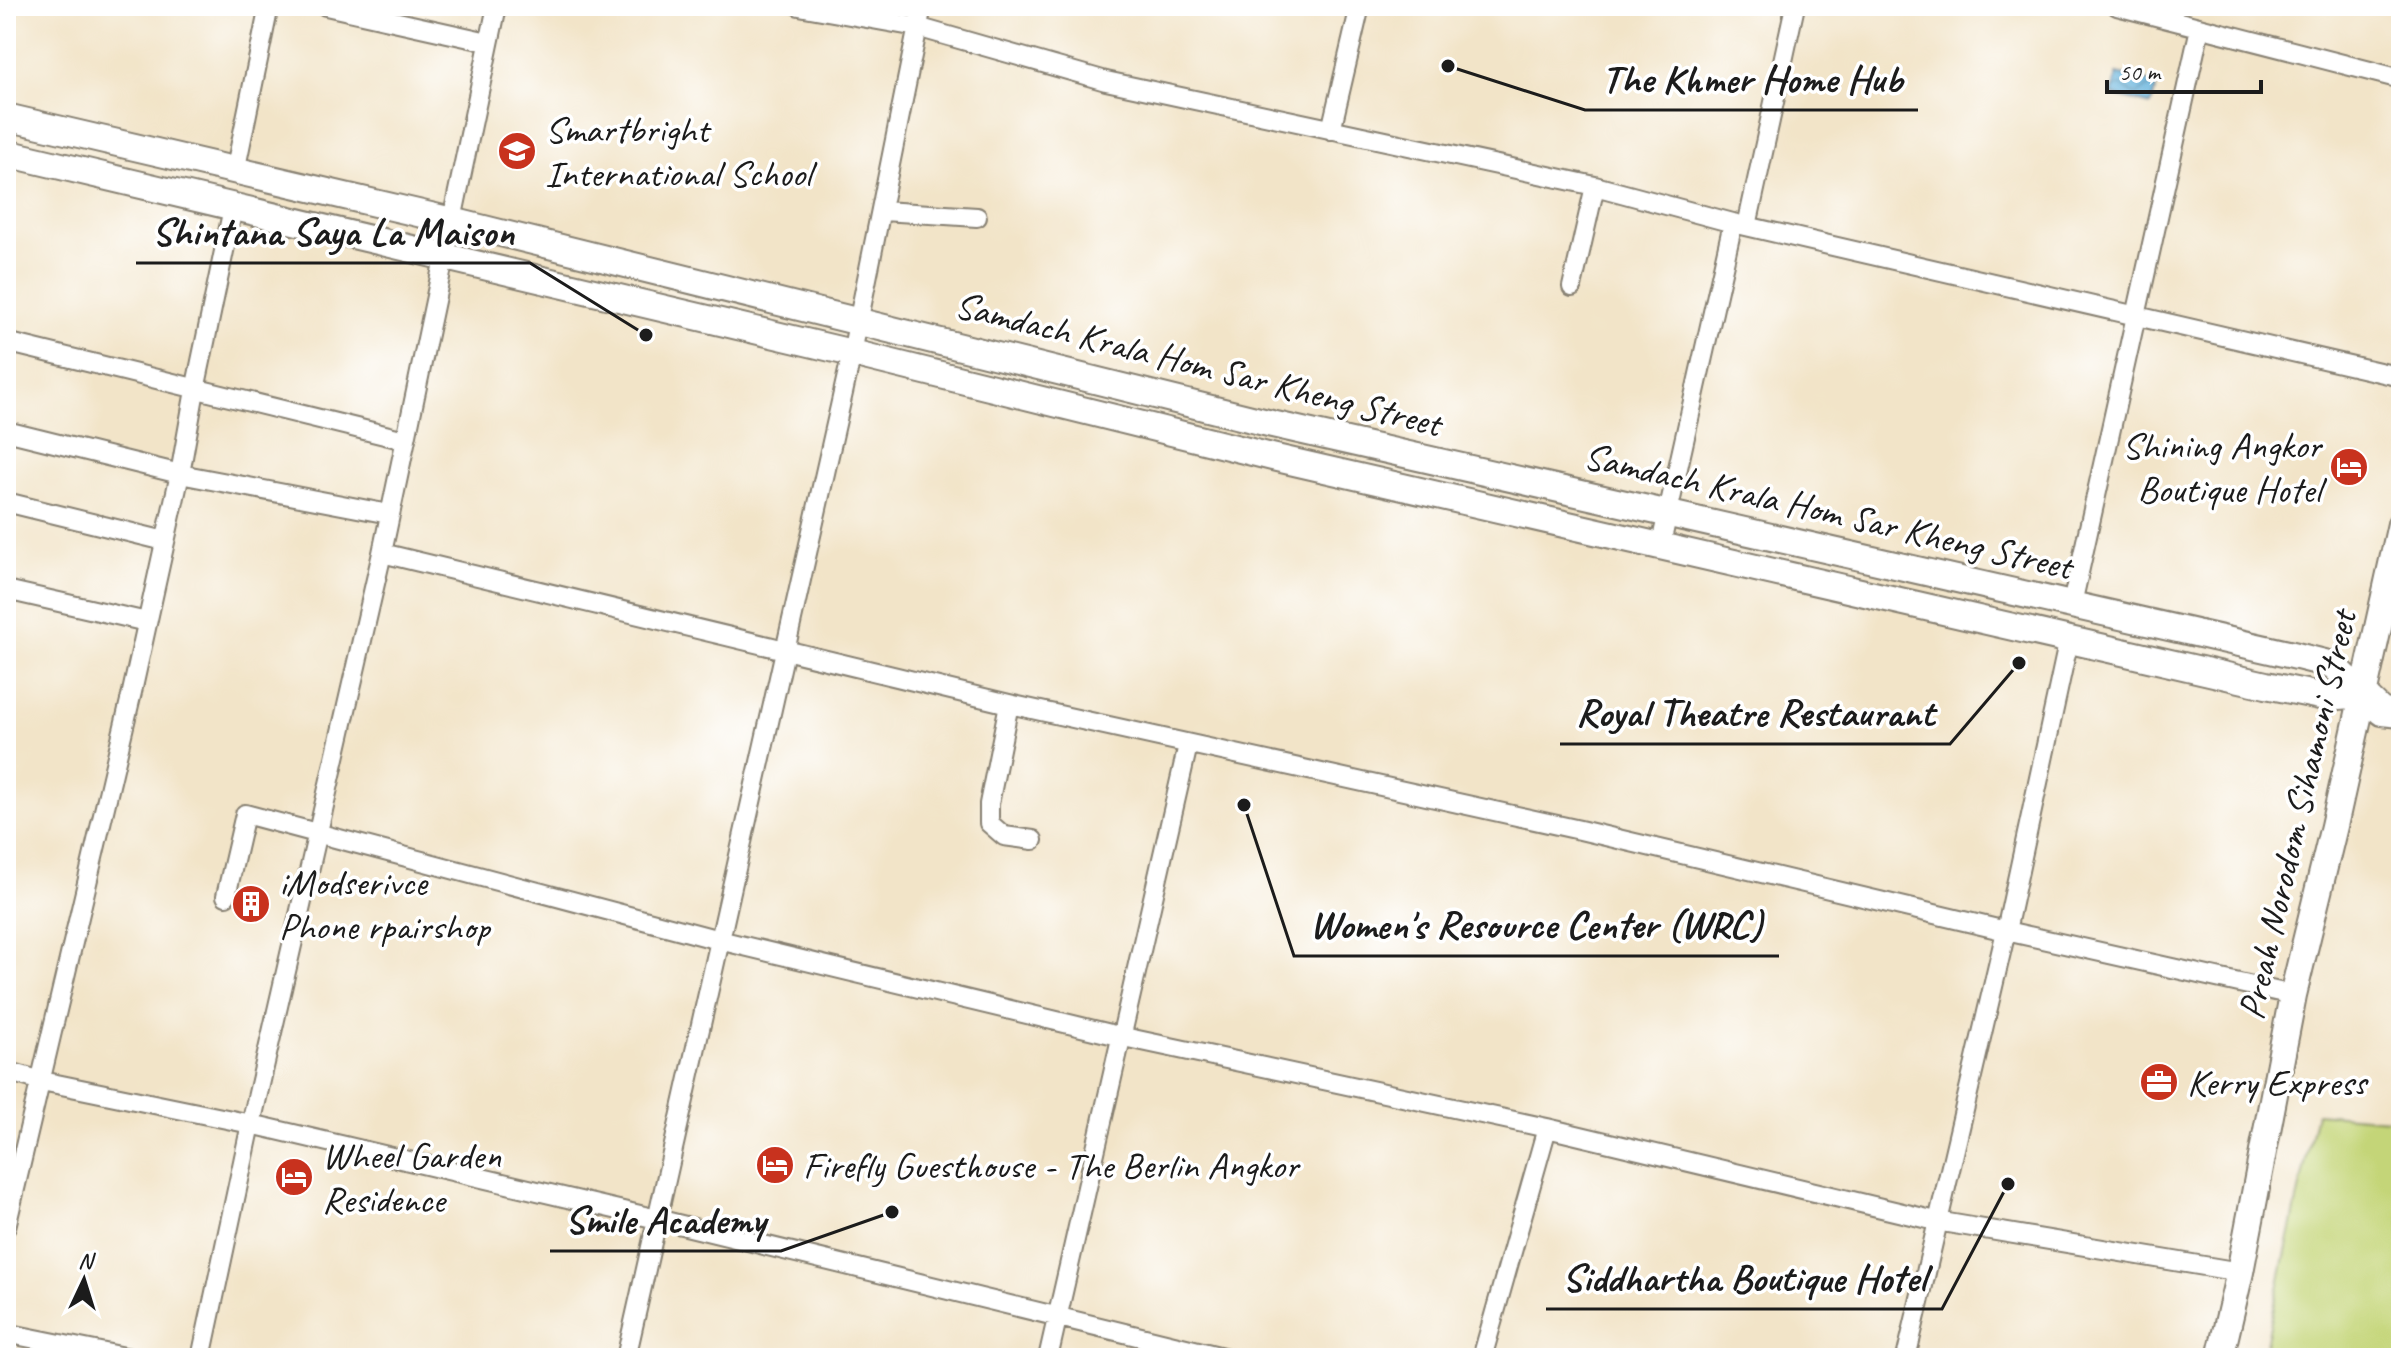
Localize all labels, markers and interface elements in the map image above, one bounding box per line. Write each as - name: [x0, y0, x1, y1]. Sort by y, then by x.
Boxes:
- scale bar: [2107, 44, 2261, 94]
- callout: The Khmer Home Hub: [1585, 46, 1918, 110]
- text: The Khmer Home Hub: [1602, 54, 1905, 104]
- text: 50 m: [2119, 57, 2162, 87]
- place label: Smartbright International School: [545, 106, 818, 197]
- school or university icon: Smartbright International School: [496, 130, 538, 172]
- callout: Shintana Saya La Maison: [136, 199, 530, 263]
- text: Shintana Saya La Maison: [152, 207, 515, 257]
- street label: Samdach Krala Hom Sar Kheng Street: [950, 281, 1449, 448]
- place label: Shining Angkor Boutique Hotel: [2122, 422, 2328, 513]
- street label: Samdach Krala Hom Sar Kheng Street: [1580, 432, 2080, 591]
- hotel icon: Shining Angkor Boutique Hotel: [2328, 446, 2370, 488]
- street label: Preah Norodom Sihamoni Street: [2227, 603, 2368, 1024]
- callout: Royal Theatre Restaurant: [1560, 680, 1950, 744]
- text: Royal Theatre Restaurant: [1576, 688, 1938, 738]
- place label: iModserivce Phone rpairshop: [279, 859, 492, 950]
- building icon: iModserivce Phone rpairshop: [230, 883, 272, 925]
- callout: Women's Resource Center (WRC): [1294, 892, 1779, 956]
- text: Women's Resource Center (WRC): [1310, 900, 1765, 950]
- place label: Kerry Express: [2187, 1059, 2369, 1106]
- office icon: Kerry Express: [2138, 1061, 2180, 1103]
- place label: Wheel Garden Residence: [322, 1132, 502, 1223]
- place label: Firefly Guesthouse - The Berlin Angkor: [803, 1142, 1301, 1189]
- hotel icon: Firefly Guesthouse - The Berlin Angkor: [754, 1144, 796, 1186]
- hotel icon: Wheel Garden Residence: [273, 1156, 315, 1198]
- callout: Smile Academy: [550, 1187, 781, 1251]
- text: Smile Academy: [565, 1195, 770, 1245]
- north arrow: [44, 1240, 124, 1320]
- callout: Siddhartha Boutique Hotel: [1546, 1245, 1942, 1309]
- text: N: [78, 1247, 96, 1276]
- text: Siddhartha Boutique Hotel: [1562, 1253, 1934, 1303]

